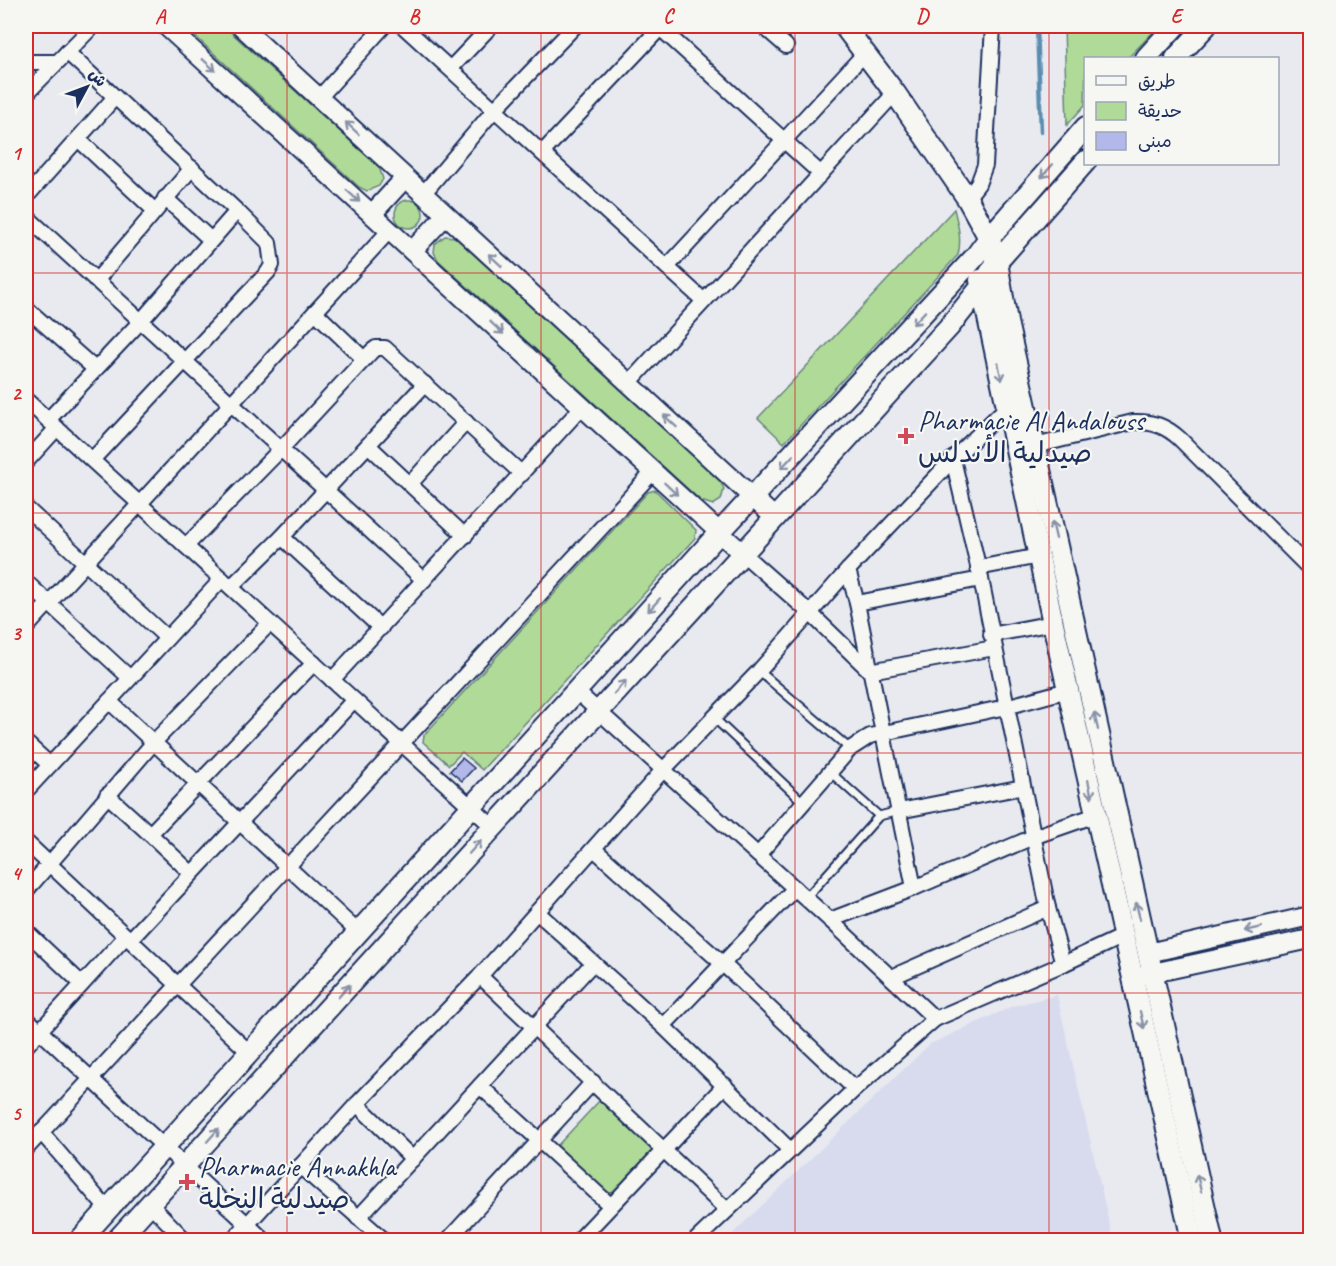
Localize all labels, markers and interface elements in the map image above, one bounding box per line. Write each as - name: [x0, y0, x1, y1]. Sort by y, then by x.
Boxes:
- text: A: [155, 4, 167, 29]
- text: B: [409, 4, 421, 29]
- text: C: [663, 4, 675, 29]
- text: D: [916, 4, 930, 29]
- text: E: [1171, 4, 1185, 29]
- north arrow: [57, 57, 117, 117]
- legend: [1084, 57, 1279, 165]
- one-way arrow: [201, 58, 216, 72]
- text: ش: [84, 65, 111, 91]
- text: طريق: [1138, 70, 1176, 92]
- text: حديقة: [1138, 100, 1182, 122]
- one-way arrow: [345, 121, 360, 135]
- text: مبنى: [1138, 130, 1172, 152]
- text: 1: [12, 141, 23, 166]
- one-way arrow: [1040, 164, 1054, 179]
- one-way arrow: [345, 189, 360, 203]
- one-way arrow: [488, 254, 503, 268]
- one-way arrow: [912, 310, 926, 325]
- one-way arrow: [489, 321, 504, 335]
- one-way arrow: [994, 363, 1006, 382]
- text: 2: [12, 381, 23, 406]
- place label: Pharmacie Al Andalouss صيدلية الأندلس: [918, 403, 1147, 470]
- one-way arrow: [662, 414, 677, 428]
- marker: Pharmacie Al Andalouss صيدلية الأندلس: [899, 429, 913, 443]
- one-way arrow: [779, 454, 794, 469]
- one-way arrow: [663, 482, 678, 496]
- one-way arrow: [1047, 521, 1059, 540]
- one-way arrow: [647, 597, 661, 612]
- text: 3: [12, 621, 23, 646]
- one-way arrow: [613, 679, 627, 694]
- one-way arrow: [1090, 711, 1101, 731]
- one-way arrow: [1085, 778, 1096, 798]
- one-way arrow: [468, 840, 482, 855]
- text: 4: [12, 861, 24, 886]
- one-way arrow: [1132, 902, 1144, 921]
- one-way arrow: [1244, 924, 1264, 935]
- one-way arrow: [337, 984, 351, 999]
- one-way arrow: [1137, 1010, 1148, 1029]
- text: 5: [12, 1101, 23, 1126]
- one-way arrow: [205, 1128, 219, 1143]
- place label: Pharmacie Annakhla صيدلية النخلة: [199, 1149, 398, 1216]
- one-way arrow: [1193, 1174, 1204, 1194]
- marker: Pharmacie Annakhla صيدلية النخلة: [180, 1175, 194, 1189]

